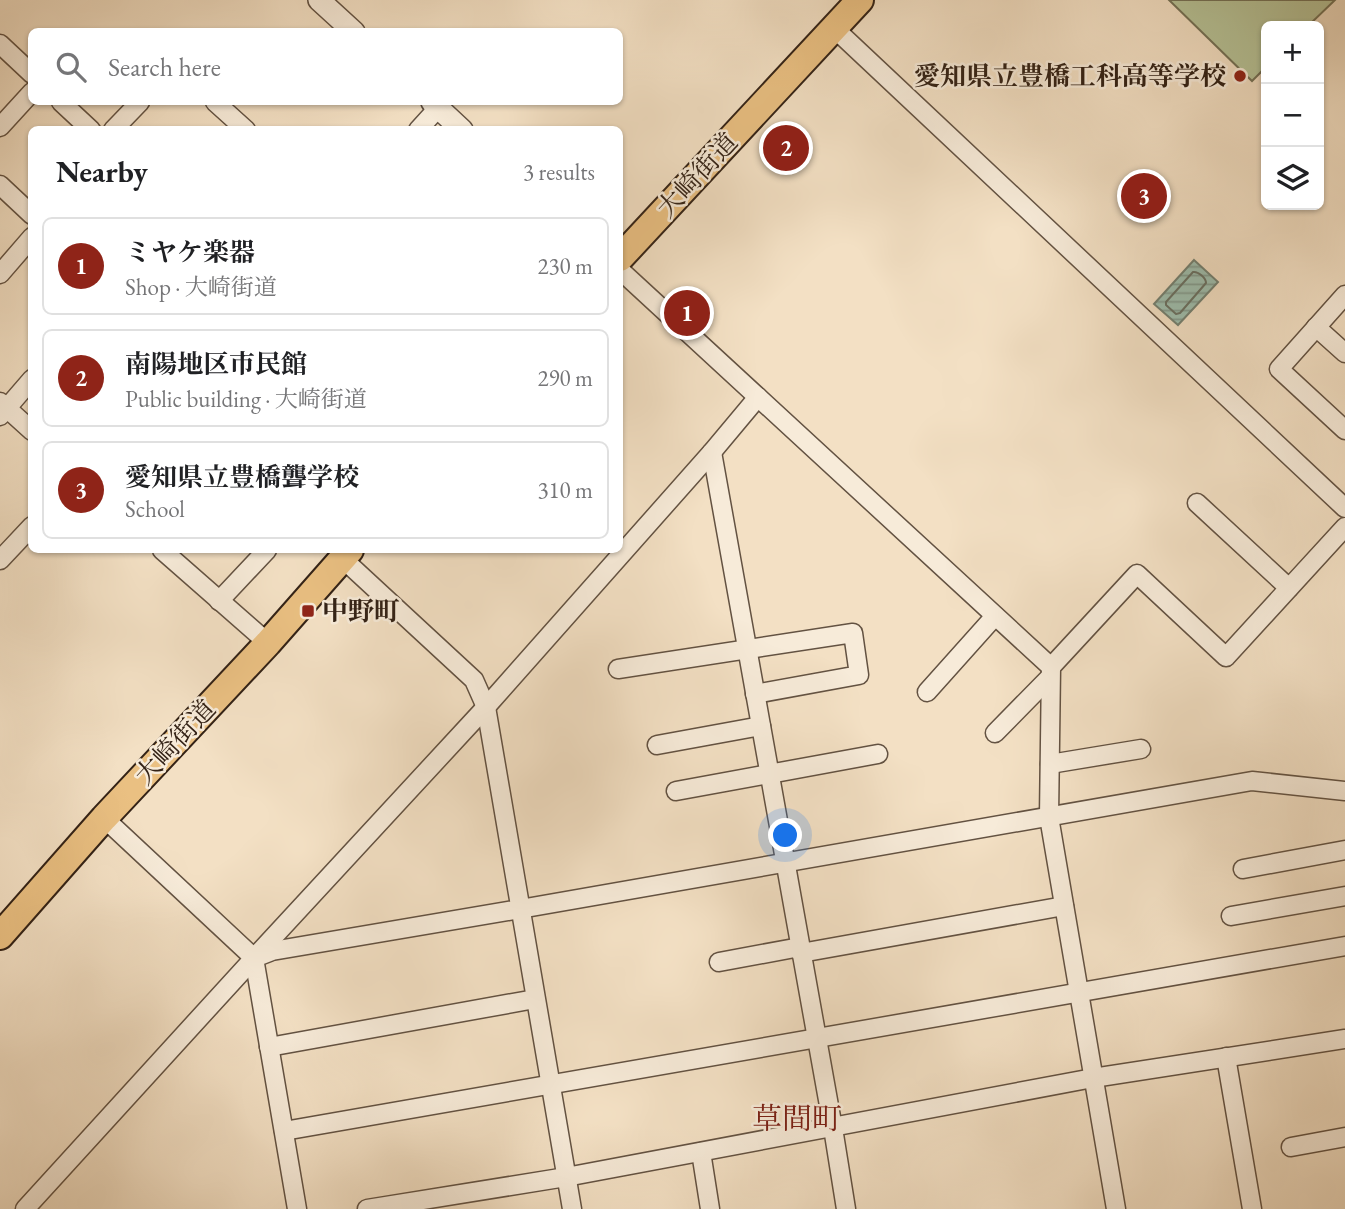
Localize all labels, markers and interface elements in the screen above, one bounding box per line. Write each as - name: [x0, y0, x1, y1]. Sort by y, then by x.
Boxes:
- map controls: [1261, 21, 1324, 210]
- button: +: [1261, 21, 1324, 84]
- search box: [28, 28, 623, 105]
- icon: search: [52, 48, 90, 86]
- text: Search here: [108, 50, 221, 84]
- place label: 愛知県立豊橋工科高等学校: [914, 59, 1226, 93]
- marker: 愛知県立豊橋工科高等学校: [1232, 68, 1248, 84]
- button: −: [1261, 84, 1324, 147]
- pin: 2: [763, 122, 809, 174]
- street label: 大崎街道: [649, 125, 745, 225]
- button: layers: [1261, 147, 1324, 210]
- text: Nearby: [56, 152, 148, 191]
- text: 3 results: [523, 157, 595, 187]
- pin: 3: [1121, 170, 1167, 222]
- text: ミヤケ楽器: [125, 235, 255, 269]
- text: 1: [75, 251, 87, 281]
- text: 230 m: [537, 251, 593, 281]
- text: Shop · 大崎街道: [125, 272, 277, 302]
- pin: 1: [664, 287, 710, 339]
- text: 南陽地区市民館: [125, 347, 307, 381]
- text: 2: [75, 363, 87, 393]
- text: 290 m: [537, 363, 593, 393]
- text: Public building · 大崎街道: [125, 384, 367, 414]
- text: 愛知県立豊橋聾学校: [125, 460, 359, 494]
- text: 3: [75, 475, 87, 505]
- text: 310 m: [537, 475, 593, 505]
- text: School: [125, 494, 185, 524]
- place label: 中野町: [322, 594, 400, 628]
- marker: 中野町: [300, 603, 316, 619]
- street label: 大崎街道: [127, 692, 223, 792]
- your location: [768, 818, 802, 852]
- district label: 草間町: [752, 1099, 842, 1138]

